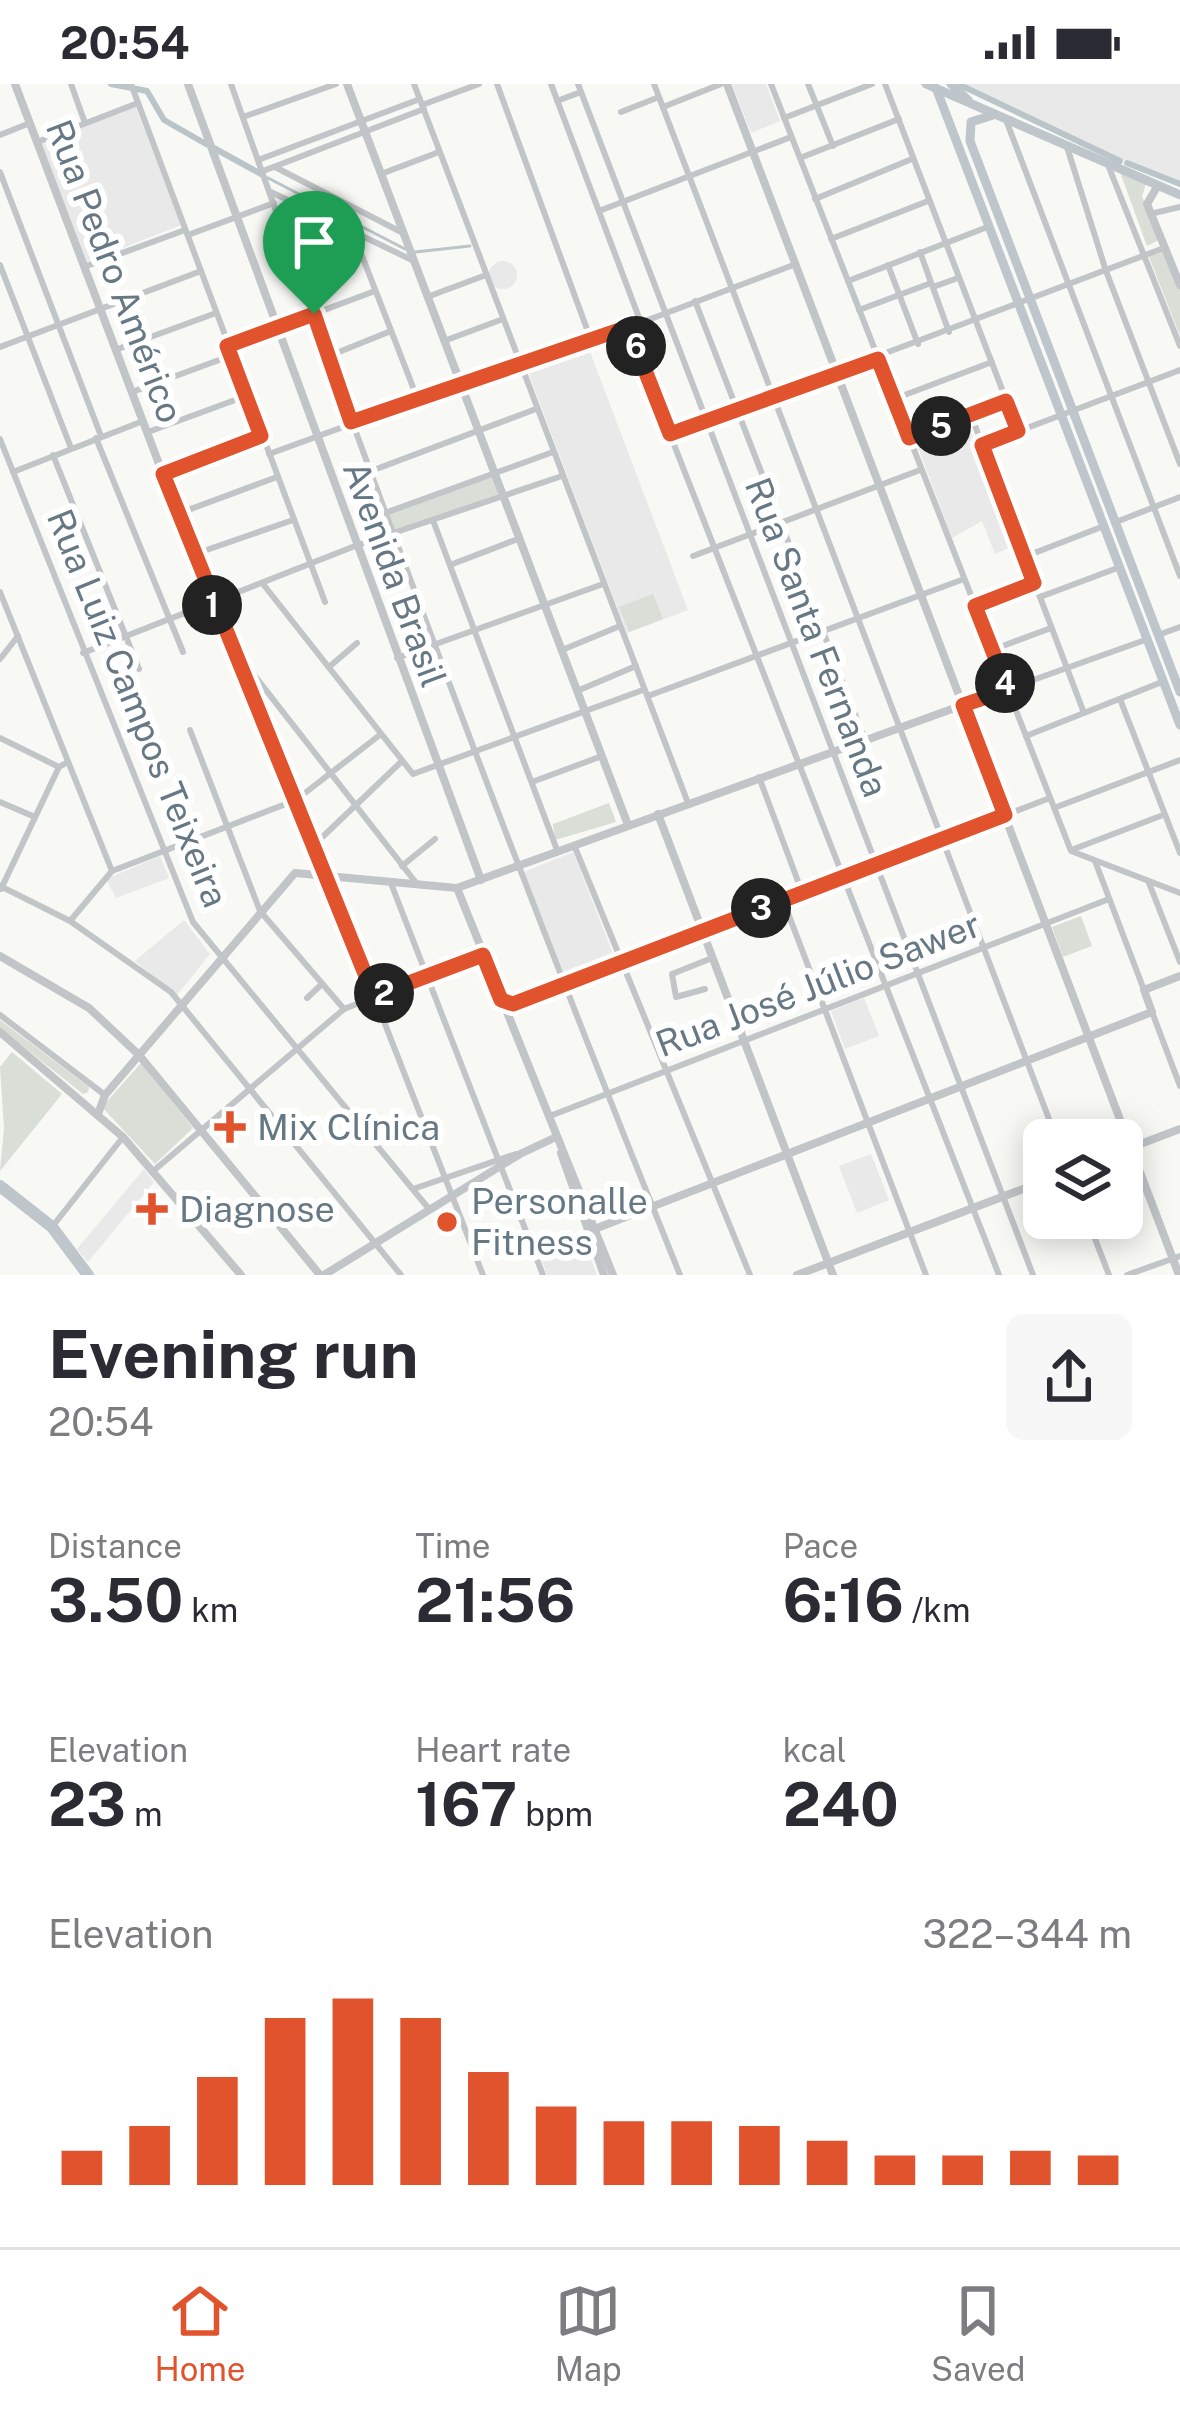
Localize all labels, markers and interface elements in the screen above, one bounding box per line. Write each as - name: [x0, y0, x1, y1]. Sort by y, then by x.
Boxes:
- text: 20:54: [60, 16, 190, 69]
- street label: Rua Pedro Américo: [38, 114, 192, 428]
- pin: [263, 191, 365, 314]
- icon: arrive: [281, 209, 347, 275]
- pin: 6: [606, 316, 666, 376]
- text: 6: [625, 327, 647, 365]
- pin: 5: [911, 396, 971, 456]
- text: 5: [930, 407, 952, 445]
- street label: Avenida Brasil: [335, 455, 455, 693]
- street label: Rua Santa Fernanda: [737, 472, 897, 802]
- street label: Rua Luiz Campos Teixeira: [39, 503, 237, 913]
- pin: 1: [182, 575, 242, 635]
- text: 1: [205, 586, 219, 624]
- pin: 4: [975, 653, 1035, 713]
- text: 4: [994, 664, 1016, 702]
- pin: 3: [731, 878, 791, 938]
- text: 3: [750, 889, 772, 927]
- street label: Rua José Júlio Sawer: [650, 903, 986, 1065]
- pin: 2: [354, 963, 414, 1023]
- text: 2: [374, 974, 394, 1012]
- place label: Mix Clínica: [257, 1106, 440, 1148]
- marker: Mix Clínica: [214, 1111, 246, 1143]
- map controls: [1023, 1119, 1143, 1239]
- button: layers: [1023, 1119, 1143, 1239]
- place label: Personalle Fitness: [471, 1180, 648, 1263]
- place label: Diagnose: [179, 1188, 335, 1230]
- marker: Diagnose: [136, 1193, 168, 1225]
- marker: Personalle Fitness: [434, 1209, 460, 1235]
- button: share: [1006, 1314, 1132, 1440]
- text: Evening run: [48, 1315, 419, 1393]
- text: 20:54: [48, 1399, 153, 1445]
- text: Distance: [48, 1527, 182, 1565]
- text: Time: [415, 1527, 491, 1565]
- text: Pace: [783, 1527, 858, 1565]
- text: 3.50: [48, 1565, 183, 1636]
- text: 21:56: [415, 1565, 575, 1636]
- text: 6:16: [783, 1565, 904, 1636]
- text: km: [183, 1591, 238, 1629]
- text: /km: [904, 1591, 970, 1629]
- text: Elevation: [48, 1731, 188, 1769]
- text: Heart rate: [415, 1731, 571, 1769]
- text: kcal: [783, 1731, 846, 1769]
- text: 23: [48, 1769, 126, 1840]
- text: 167: [415, 1769, 517, 1840]
- text: 240: [783, 1769, 899, 1840]
- text: m: [126, 1795, 163, 1833]
- text: bpm: [517, 1795, 593, 1833]
- text: Elevation: [48, 1911, 214, 1957]
- text: 322–344 m: [923, 1911, 1132, 1957]
- tab: Home: [155, 2278, 246, 2388]
- tab: Map: [555, 2278, 622, 2388]
- tab: Saved: [931, 2278, 1025, 2388]

